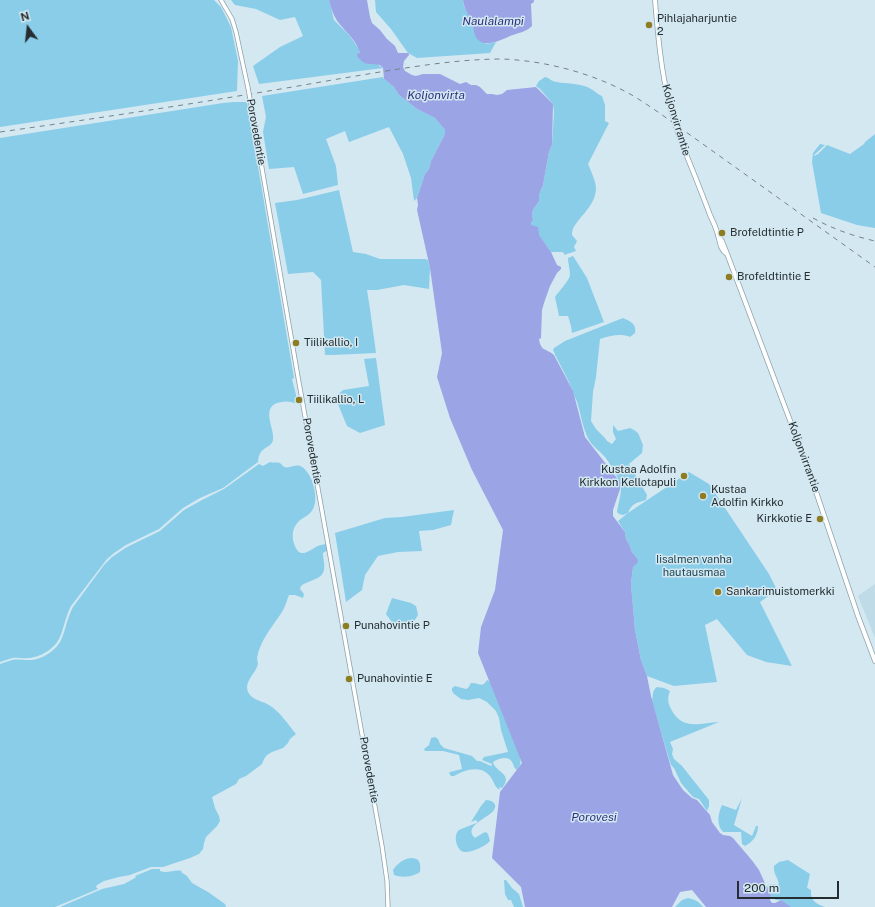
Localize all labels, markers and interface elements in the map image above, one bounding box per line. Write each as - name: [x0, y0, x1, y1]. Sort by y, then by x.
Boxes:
- north arrow: [8, 8, 48, 48]
- text: N: [19, 10, 31, 23]
- place label: Pihlajaharjuntie 2: [657, 12, 737, 38]
- water label: Naulalampi: [462, 14, 524, 28]
- marker: Pihlajaharjuntie 2: [644, 20, 654, 30]
- street label: Koljonvirrantie: [659, 83, 693, 157]
- water label: Koljonvirta: [407, 88, 465, 102]
- street label: Porovedentie: [244, 98, 268, 166]
- place label: Brofeldtintie P: [730, 226, 804, 240]
- marker: Brofeldtintie P: [717, 228, 727, 238]
- place label: Brofeldtintie E: [737, 270, 811, 284]
- marker: Brofeldtintie E: [724, 272, 734, 282]
- place label: Tiilikallio, I: [304, 336, 358, 350]
- marker: Tiilikallio, I: [291, 338, 301, 348]
- place label: Tiilikallio, L: [307, 393, 364, 407]
- marker: Tiilikallio, L: [294, 395, 304, 405]
- street label: Porovedentie: [300, 417, 324, 485]
- street label: Koljonvirrantie: [785, 420, 823, 494]
- place label: Kustaa Adolfin Kirkkon Kellotapuli: [579, 463, 676, 489]
- marker: Kustaa Adolfin Kirkkon Kellotapuli: [679, 471, 689, 481]
- place label: Kustaa Adolfin Kirkko: [711, 483, 783, 509]
- marker: Kustaa Adolfin Kirkko: [698, 491, 708, 501]
- place label: Kirkkotie E: [757, 512, 812, 526]
- marker: Kirkkotie E: [815, 514, 825, 524]
- park label: Iisalmen vanha hautausmaa: [656, 553, 732, 579]
- place label: Sankarimuistomerkki: [726, 585, 835, 599]
- marker: Sankarimuistomerkki: [713, 587, 723, 597]
- place label: Punahovintie P: [354, 619, 430, 633]
- marker: Punahovintie P: [341, 621, 351, 631]
- place label: Punahovintie E: [357, 672, 432, 686]
- marker: Punahovintie E: [344, 674, 354, 684]
- street label: Porovedentie: [357, 736, 381, 804]
- water label: Porovesi: [571, 810, 617, 824]
- scale bar: [739, 873, 841, 899]
- text: 200 m: [744, 881, 779, 895]

